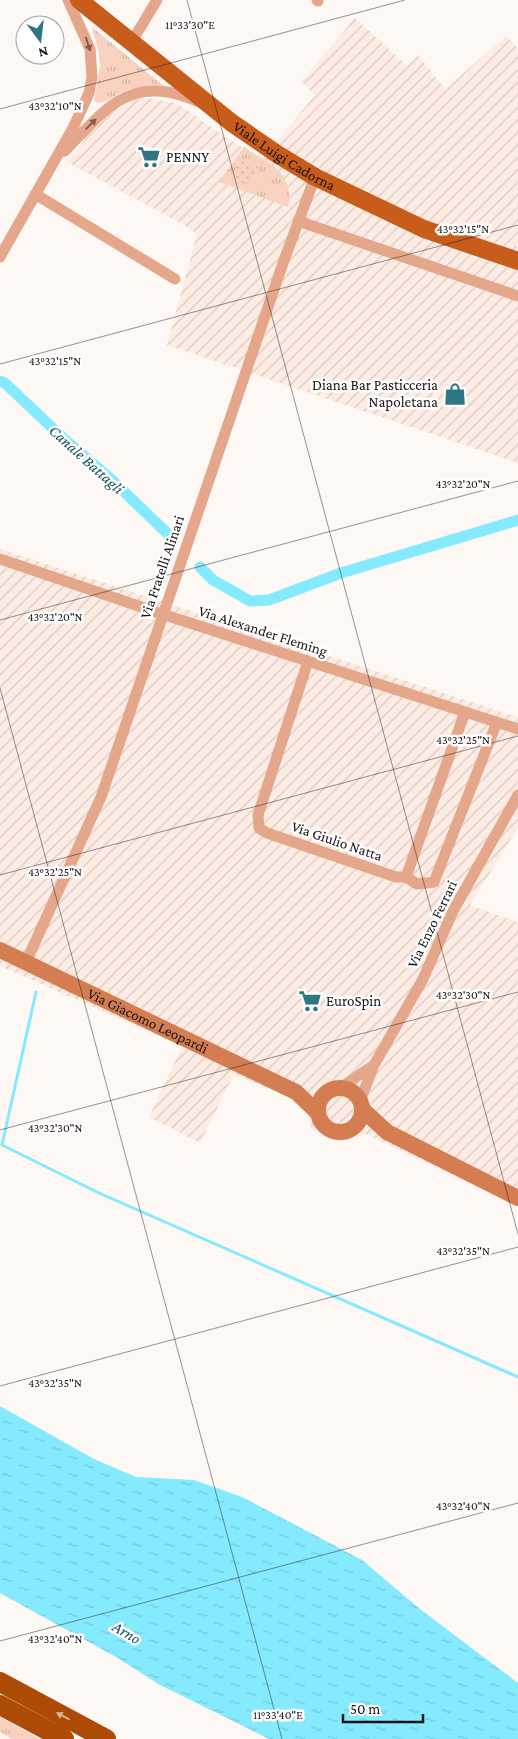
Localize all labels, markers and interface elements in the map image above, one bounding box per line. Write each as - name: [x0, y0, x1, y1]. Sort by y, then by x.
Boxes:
- north arrow: [15, 15, 65, 65]
- text: 11°33'30"E: [165, 18, 215, 32]
- one-way arrow: [84, 37, 92, 52]
- text: N: [36, 44, 50, 62]
- text: 43°32'10"N: [28, 99, 82, 113]
- one-way arrow: [85, 118, 97, 130]
- street label: Viale Luigi Cadorna: [230, 118, 338, 193]
- supermarket icon: PENNY: [136, 144, 162, 170]
- place label: PENNY: [166, 149, 209, 165]
- text: 43°32'15"N: [437, 222, 489, 236]
- text: 43°32'15"N: [29, 354, 81, 368]
- place label: Diana Bar Pasticceria Napoletana: [312, 377, 438, 411]
- shop icon: Diana Bar Pasticceria Napoletana: [442, 381, 468, 407]
- water label: Canale Battagli: [45, 422, 128, 498]
- text: 43°32'20"N: [436, 477, 491, 491]
- street label: Via Fratelli Alinari: [137, 513, 187, 621]
- street label: Via Alexander Fleming: [196, 603, 330, 660]
- text: 43°32'20"N: [28, 610, 83, 624]
- text: 43°32'25"N: [436, 733, 490, 747]
- street label: Via Giulio Natta: [289, 818, 385, 864]
- text: 43°32'25"N: [28, 865, 82, 879]
- street label: Via Enzo Ferrari: [404, 878, 460, 970]
- street label: Via Giacomo Leopardi: [85, 985, 211, 1057]
- supermarket icon: EuroSpin: [297, 988, 323, 1014]
- text: 43°32'30"N: [436, 988, 490, 1002]
- place label: EuroSpin: [326, 993, 381, 1010]
- text: 43°32'30"N: [28, 1121, 82, 1135]
- text: 43°32'35"N: [436, 1244, 490, 1258]
- text: 43°32'35"N: [28, 1376, 82, 1390]
- text: 43°32'40"N: [436, 1499, 490, 1513]
- water label: Arno: [109, 1617, 144, 1647]
- text: 43°32'40"N: [28, 1632, 82, 1646]
- scale bar: [343, 1692, 423, 1724]
- text: 50 m: [350, 1701, 380, 1717]
- text: 11°33'40"E: [253, 1708, 303, 1722]
- one-way arrow: [55, 1712, 70, 1720]

